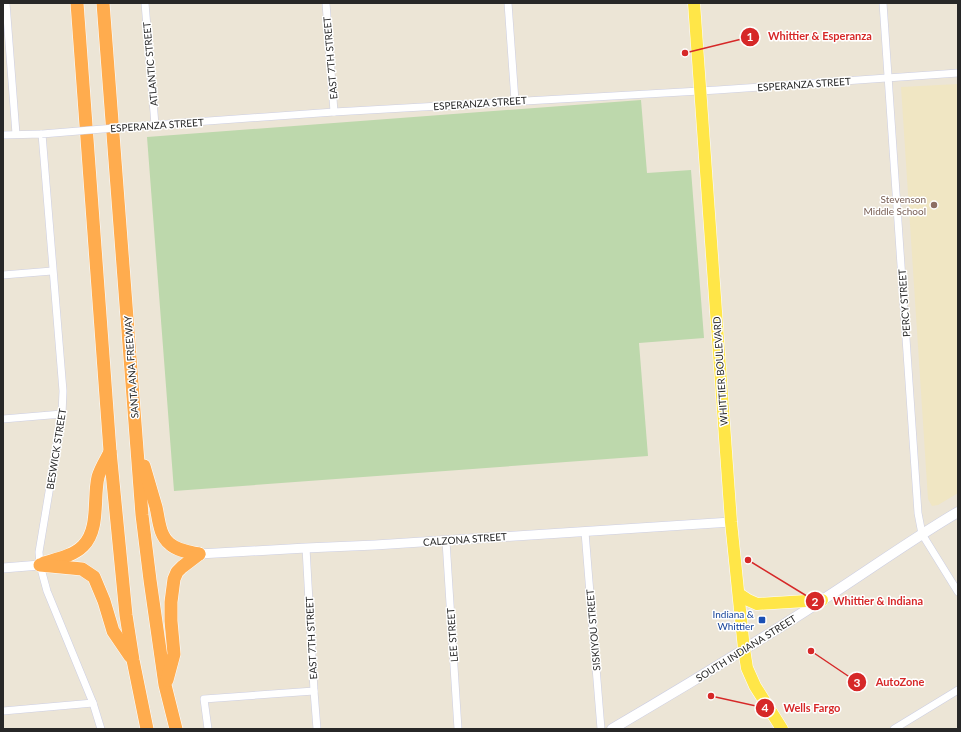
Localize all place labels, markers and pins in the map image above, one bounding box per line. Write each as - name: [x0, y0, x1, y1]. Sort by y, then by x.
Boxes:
- callout: Whittier & Esperanza: [740, 25, 880, 48]
- place label: Stevenson Middle School: [864, 193, 926, 217]
- marker: Stevenson Middle School: [929, 200, 939, 210]
- callout: Whittier & Indiana: [805, 590, 931, 613]
- place label: Indiana & Whittier: [712, 608, 755, 632]
- marker: Indiana & Whittier: [757, 615, 767, 625]
- callout: AutoZone: [847, 671, 932, 694]
- callout: Wells Fargo: [755, 696, 848, 719]

